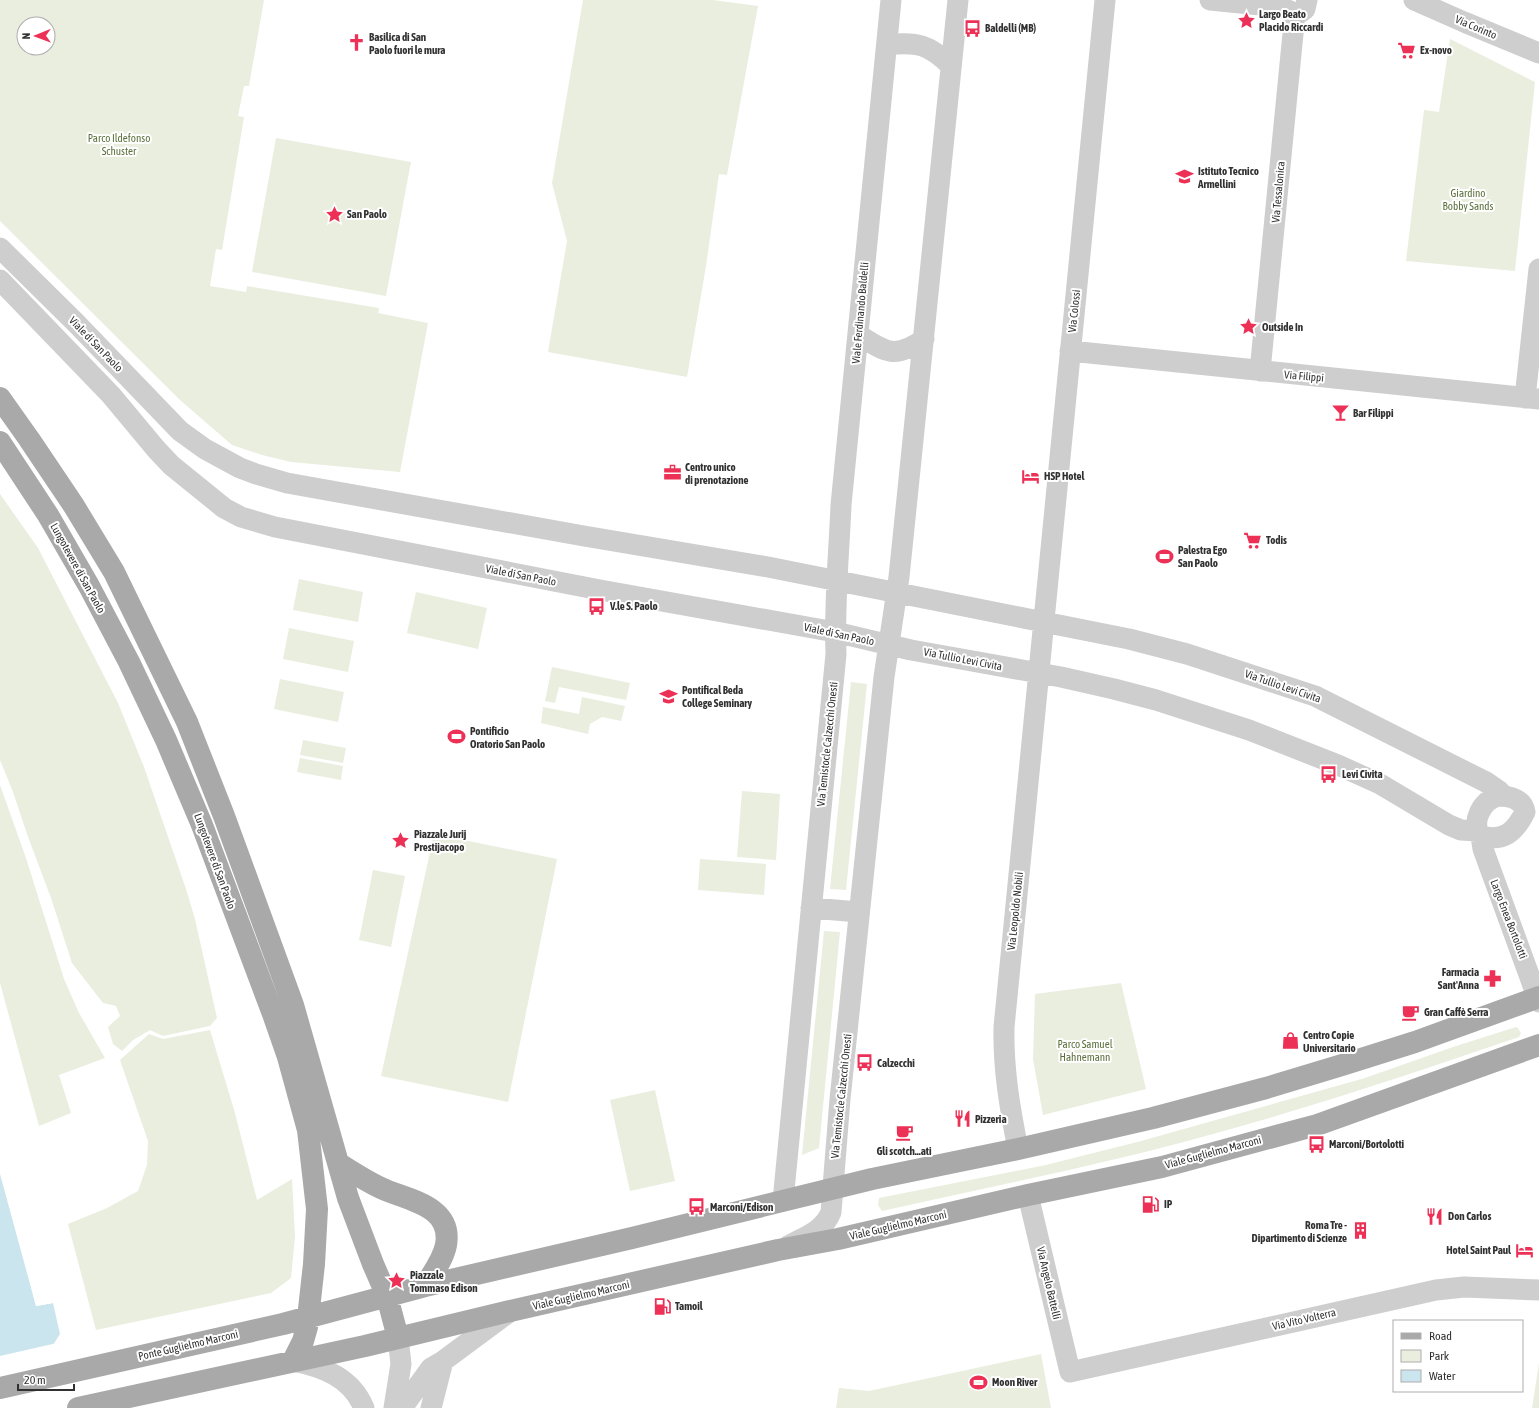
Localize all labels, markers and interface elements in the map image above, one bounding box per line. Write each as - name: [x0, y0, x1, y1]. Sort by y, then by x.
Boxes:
- place label: Largo Beato Placido Riccardi: [1259, 8, 1324, 33]
- place icon: Largo Beato Placido Riccardi: [1236, 10, 1256, 30]
- street label: Via Corinto: [1453, 13, 1499, 41]
- north arrow: [16, 16, 56, 56]
- bus stop icon: Baldelli (MB): [962, 18, 982, 38]
- place label: Baldelli (MB): [985, 22, 1036, 34]
- place label: Basilica di San Paolo fuori le mura: [369, 31, 445, 56]
- text: N: [20, 33, 32, 40]
- church icon: Basilica di San Paolo fuori le mura: [346, 33, 366, 53]
- supermarket icon: Ex-novo: [1397, 40, 1417, 60]
- place label: Ex-novo: [1420, 44, 1452, 56]
- park label: Parco Ildefonso Schuster: [88, 132, 150, 157]
- street label: Via Tessalonica: [1269, 161, 1287, 223]
- place label: Istituto Tecnico Armellini: [1197, 165, 1259, 190]
- school or university icon: Istituto Tecnico Armellini: [1175, 167, 1195, 187]
- park label: Giardino Bobby Sands: [1443, 187, 1494, 212]
- place icon: San Paolo: [324, 204, 344, 224]
- place label: San Paolo: [347, 208, 387, 220]
- street label: Viale Ferdinando Baldelli: [850, 262, 870, 364]
- street label: Via Colossi: [1066, 289, 1082, 333]
- street label: Viale di San Paolo: [67, 314, 125, 374]
- place icon: Outside In: [1239, 317, 1259, 337]
- place label: Outside In: [1262, 321, 1303, 333]
- street label: Via Filippi: [1284, 368, 1324, 384]
- bar icon: Bar Filippi: [1330, 403, 1350, 423]
- place label: Bar Filippi: [1353, 407, 1394, 419]
- place label: Centro unico di prenotazione: [685, 461, 748, 486]
- office icon: Centro unico di prenotazione: [662, 463, 682, 483]
- hotel icon: HSP Hotel: [1021, 466, 1041, 486]
- place label: HSP Hotel: [1044, 470, 1086, 482]
- street label: Lungotevere di San Paolo: [48, 521, 108, 615]
- supermarket icon: Todis: [1243, 530, 1263, 550]
- place label: Todis: [1266, 534, 1287, 546]
- place label: Palestra Ego San Paolo: [1178, 544, 1227, 569]
- sports icon: Palestra Ego San Paolo: [1155, 546, 1175, 566]
- street label: Viale di San Paolo: [485, 562, 557, 588]
- bus stop icon: V.le S. Paolo: [587, 596, 607, 616]
- place label: V.le S. Paolo: [609, 600, 658, 612]
- street label: Viale di San Paolo: [803, 621, 875, 647]
- street label: Via Tullio Levi Civita: [923, 646, 1003, 672]
- street label: Via Tullio Levi Civita: [1243, 667, 1323, 705]
- street label: Via Temistocle Calzecchi Onesti: [814, 681, 840, 807]
- place label: Pontifical Beda College Seminary: [682, 684, 753, 709]
- school or university icon: Pontifical Beda College Seminary: [659, 686, 679, 706]
- place label: Pontificio Oratorio San Paolo: [470, 725, 545, 750]
- sports icon: Pontificio Oratorio San Paolo: [447, 727, 467, 747]
- bus stop icon: Levi Civita: [1319, 764, 1339, 784]
- place label: Levi Civita: [1342, 768, 1383, 780]
- street label: Lungotevere di San Paolo: [192, 812, 238, 910]
- place label: Piazzale Jurij Prestijacopo: [414, 828, 467, 853]
- place icon: Piazzale Jurij Prestijacopo: [391, 830, 411, 850]
- street label: Via Leopoldo Nobili: [1005, 871, 1025, 951]
- street label: Largo Enea Bortolotti: [1488, 878, 1530, 960]
- place label: Farmacia Sant'Anna: [1438, 966, 1479, 991]
- pharmacy icon: Farmacia Sant'Anna: [1482, 968, 1502, 988]
- cafe icon: Gran Caffè Serra: [1401, 1002, 1421, 1022]
- place label: Gran Caffè Serra: [1424, 1006, 1488, 1018]
- place label: Centro Copie Universitario: [1303, 1029, 1356, 1054]
- shop icon: Centro Copie Universitario: [1280, 1031, 1300, 1051]
- street label: Via Temistocle Calzecchi Onesti: [828, 1033, 854, 1159]
- park label: Parco Samuel Hahnemann: [1057, 1038, 1113, 1063]
- bus stop icon: Calzecchi: [854, 1053, 874, 1073]
- place label: Calzecchi: [877, 1057, 915, 1069]
- restaurant icon: Pizzeria: [952, 1109, 972, 1129]
- place label: Pizzeria: [975, 1113, 1007, 1125]
- cafe icon: Gli scotch...ati: [894, 1123, 914, 1143]
- street label: Viale Guglielmo Marconi: [1164, 1133, 1262, 1171]
- bus stop icon: Marconi/Bortolotti: [1306, 1134, 1326, 1154]
- place label: Marconi/Bortolotti: [1329, 1138, 1405, 1150]
- place label: Gli scotch...ati: [876, 1145, 932, 1157]
- fuel station icon: IP: [1141, 1194, 1161, 1214]
- bus stop icon: Marconi/Edison: [687, 1197, 707, 1217]
- place label: IP: [1164, 1198, 1173, 1210]
- place label: Marconi/Edison: [710, 1201, 773, 1213]
- restaurant icon: Don Carlos: [1425, 1206, 1445, 1226]
- street label: Viale Guglielmo Marconi: [848, 1208, 948, 1242]
- place label: Don Carlos: [1448, 1210, 1491, 1222]
- place label: Roma Tre - Dipartimento di Scienze: [1252, 1219, 1347, 1244]
- building icon: Roma Tre - Dipartimento di Scienze: [1350, 1221, 1370, 1241]
- hotel icon: Hotel Saint Paul: [1514, 1240, 1534, 1260]
- place label: Hotel Saint Paul: [1446, 1244, 1512, 1256]
- street label: Via Angelo Battelli: [1035, 1246, 1063, 1320]
- place label: Piazzale Tommaso Edison: [410, 1269, 478, 1294]
- place icon: Piazzale Tommaso Edison: [387, 1271, 407, 1291]
- street label: Viale Guglielmo Marconi: [531, 1278, 631, 1312]
- fuel station icon: Tamoil: [652, 1296, 672, 1316]
- place label: Tamoil: [675, 1300, 704, 1312]
- street label: Via Vito Volterra: [1271, 1306, 1337, 1332]
- legend: [1393, 1320, 1523, 1392]
- street label: Ponte Guglielmo Marconi: [137, 1328, 239, 1362]
- text: Road: [1429, 1329, 1452, 1343]
- text: Park: [1429, 1349, 1450, 1363]
- scale bar: [18, 1366, 74, 1392]
- text: Water: [1429, 1369, 1456, 1383]
- sports icon: Moon River: [969, 1372, 989, 1392]
- text: 20 m: [24, 1373, 46, 1387]
- place label: Moon River: [992, 1376, 1038, 1388]

